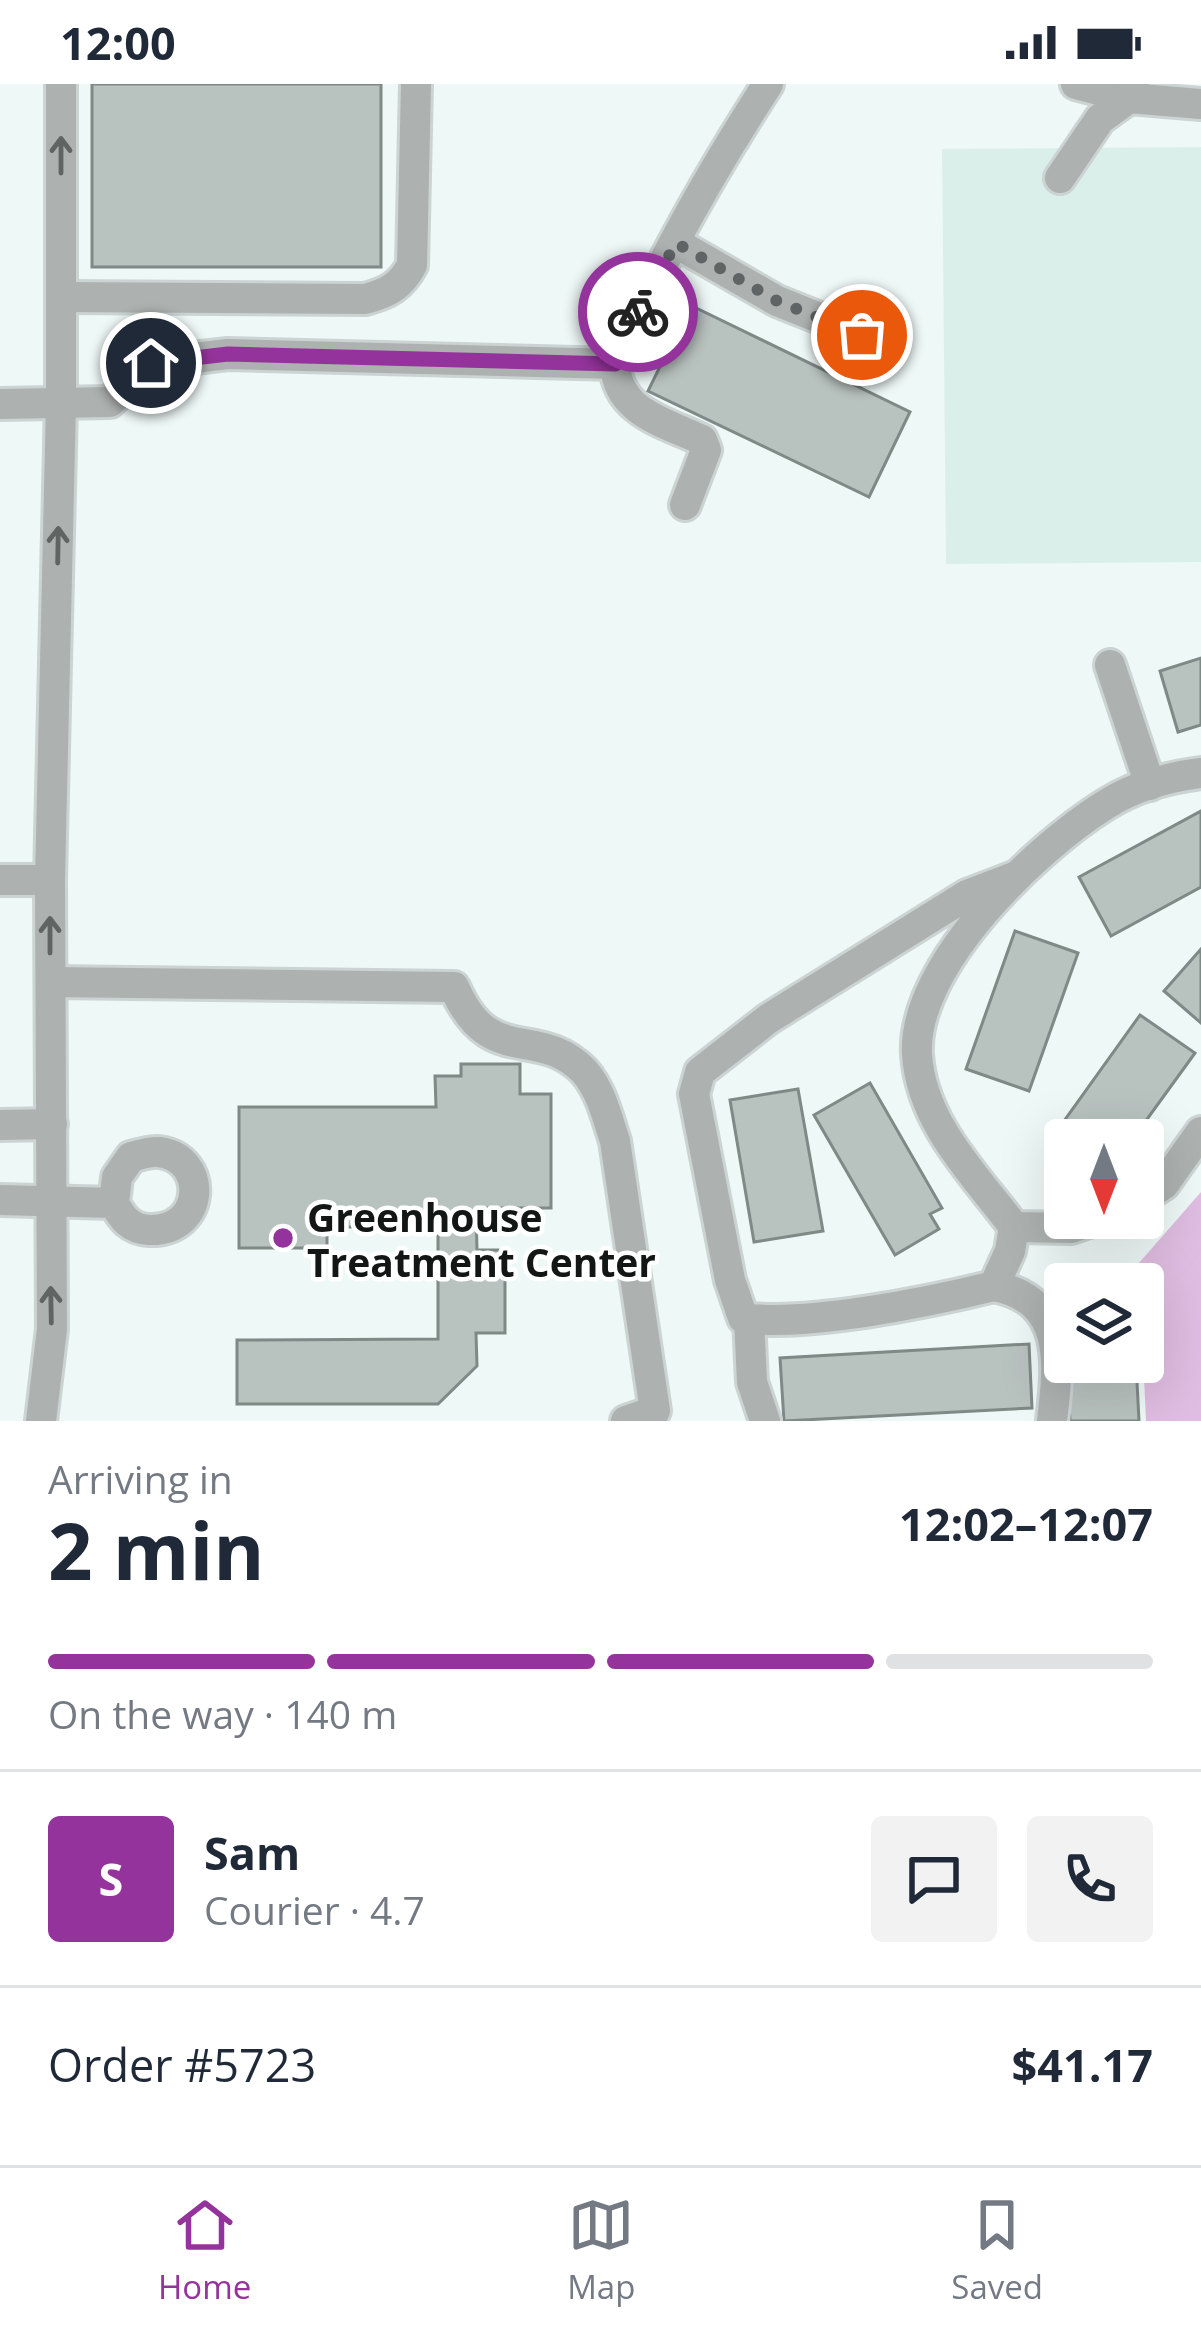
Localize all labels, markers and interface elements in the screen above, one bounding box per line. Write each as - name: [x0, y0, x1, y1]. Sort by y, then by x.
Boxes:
- text: 12:00: [60, 12, 176, 73]
- one-way arrow: [50, 136, 72, 175]
- courier: [578, 252, 698, 372]
- icon: bike: [605, 279, 671, 345]
- pin: [811, 284, 913, 386]
- icon: bag: [829, 302, 895, 368]
- pin: [100, 312, 202, 414]
- icon: home: [118, 330, 184, 396]
- one-way arrow: [46, 526, 69, 565]
- one-way arrow: [39, 916, 62, 955]
- north arrow: [1044, 1119, 1164, 1239]
- map controls: [1044, 1119, 1164, 1383]
- place label: Greenhouse Treatment Center: [307, 1190, 656, 1288]
- marker: Greenhouse Treatment Center: [270, 1225, 296, 1251]
- button: layers: [1044, 1263, 1164, 1383]
- one-way arrow: [40, 1286, 62, 1325]
- text: Arriving in: [48, 1452, 233, 1505]
- text: 12:02–12:07: [899, 1493, 1153, 1554]
- text: 2 min: [48, 1497, 265, 1603]
- text: On the way · 140 m: [48, 1687, 397, 1740]
- button: chat: [871, 1816, 997, 1942]
- button: phone: [1027, 1816, 1153, 1942]
- text: Sam: [204, 1822, 300, 1883]
- text: S: [99, 1848, 123, 1909]
- text: Courier · 4.7: [204, 1883, 425, 1936]
- text: Order #5723: [48, 2034, 316, 2095]
- text: $41.17: [1012, 2034, 1153, 2095]
- tab: Home: [158, 2192, 251, 2309]
- tab: Map: [567, 2192, 635, 2309]
- tab: Saved: [951, 2192, 1043, 2309]

